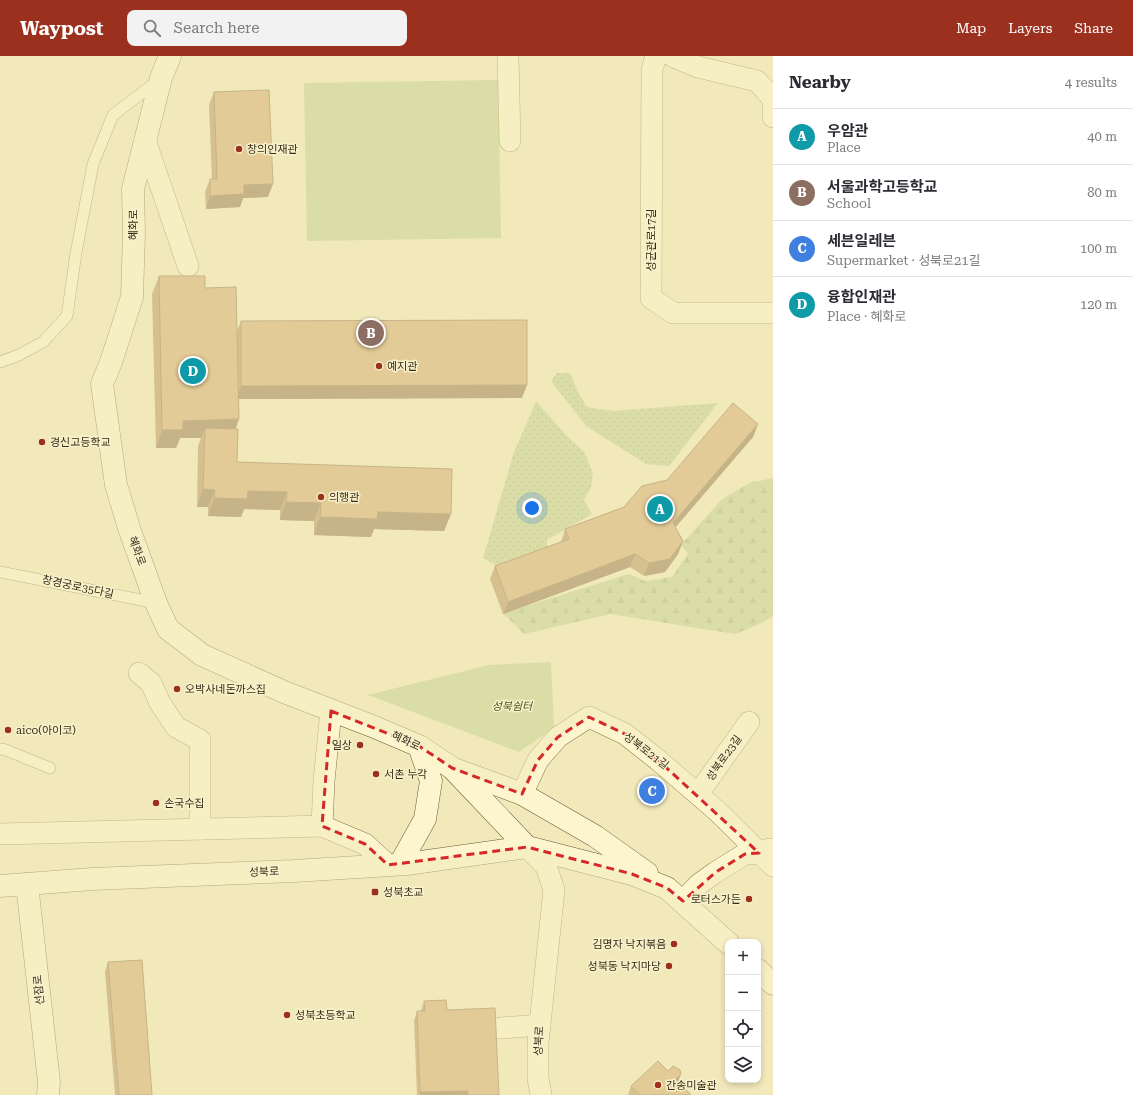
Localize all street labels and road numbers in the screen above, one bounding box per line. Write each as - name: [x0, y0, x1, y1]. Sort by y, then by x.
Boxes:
- street label: 성균관로17길: [645, 209, 658, 271]
- street label: 혜화로: [127, 210, 140, 240]
- street label: 혜화로: [126, 535, 148, 567]
- street label: 창경궁로35다길: [41, 573, 115, 601]
- street label: 혜화로: [389, 729, 423, 753]
- street label: 성북로21길: [621, 730, 671, 772]
- street label: 성북로23길: [704, 733, 744, 783]
- street label: 성북로: [249, 865, 279, 879]
- street label: 선잠로: [31, 974, 47, 1006]
- street label: 성북로: [532, 1025, 546, 1057]

